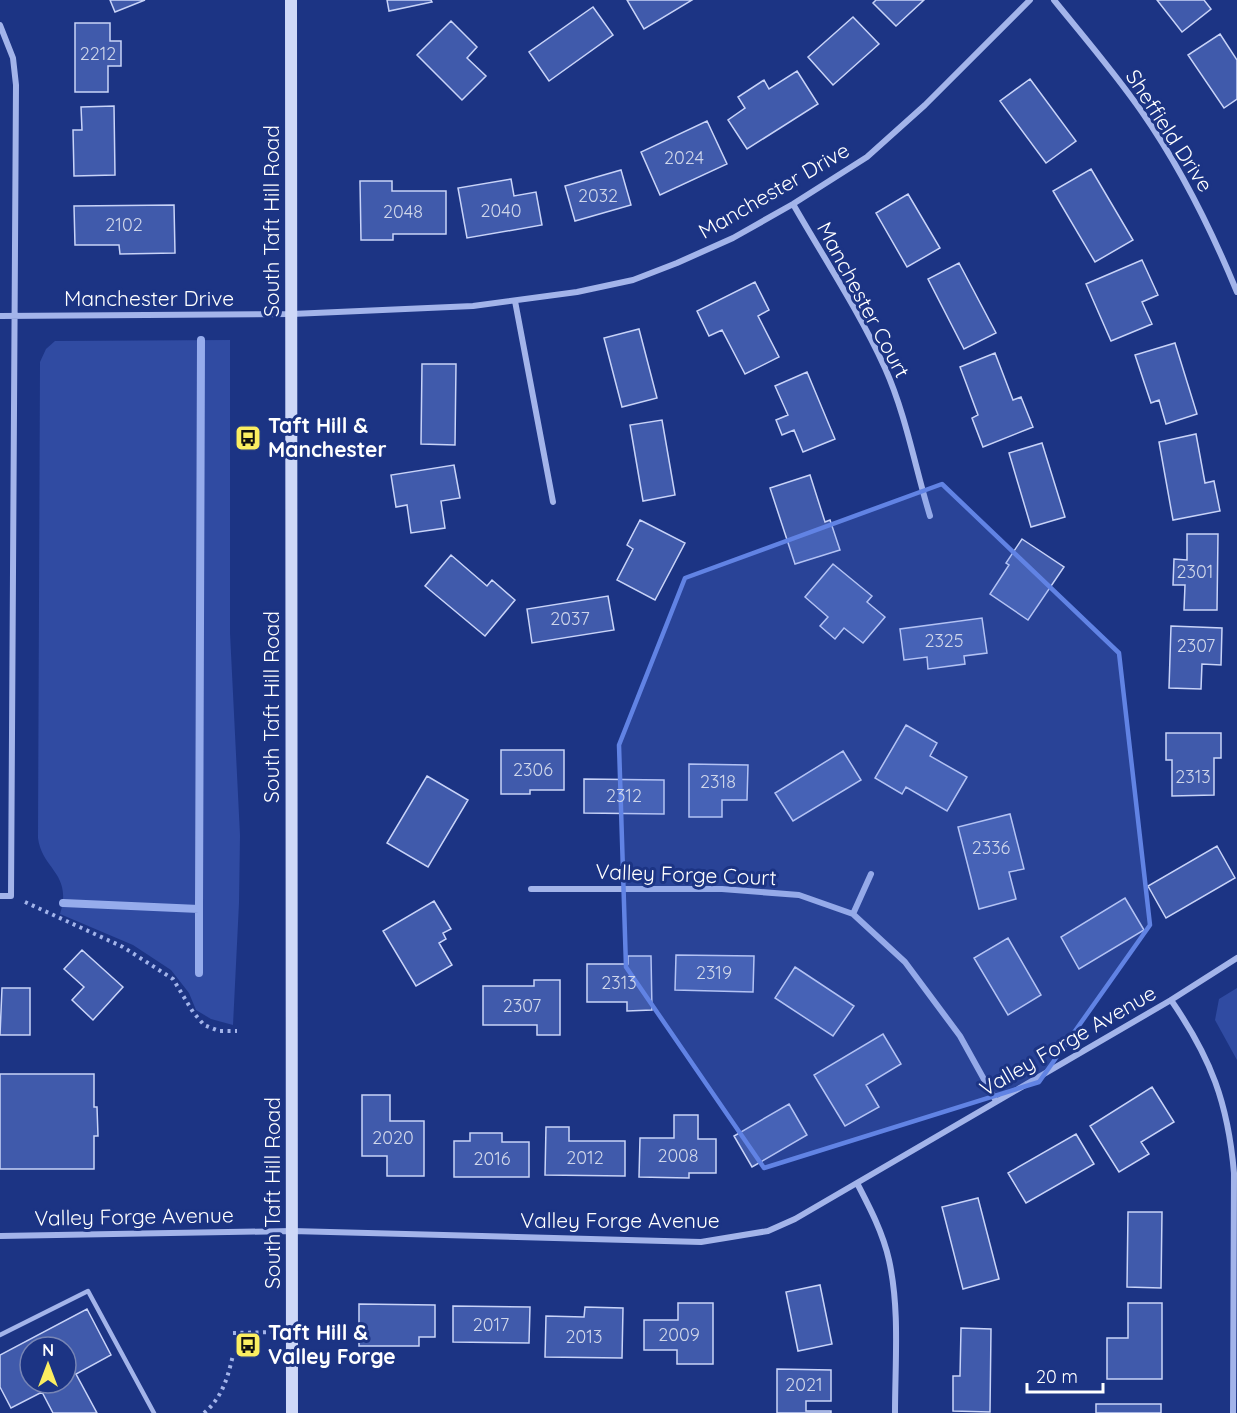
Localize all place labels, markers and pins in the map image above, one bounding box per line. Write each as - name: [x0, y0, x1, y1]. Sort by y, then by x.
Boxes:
- place label: Taft Hill & Manchester: [268, 412, 387, 462]
- bus stop icon: Taft Hill & Manchester: [233, 423, 263, 453]
- place label: Taft Hill & Valley Forge: [268, 1319, 396, 1369]
- bus stop icon: Taft Hill & Valley Forge: [233, 1330, 263, 1360]

